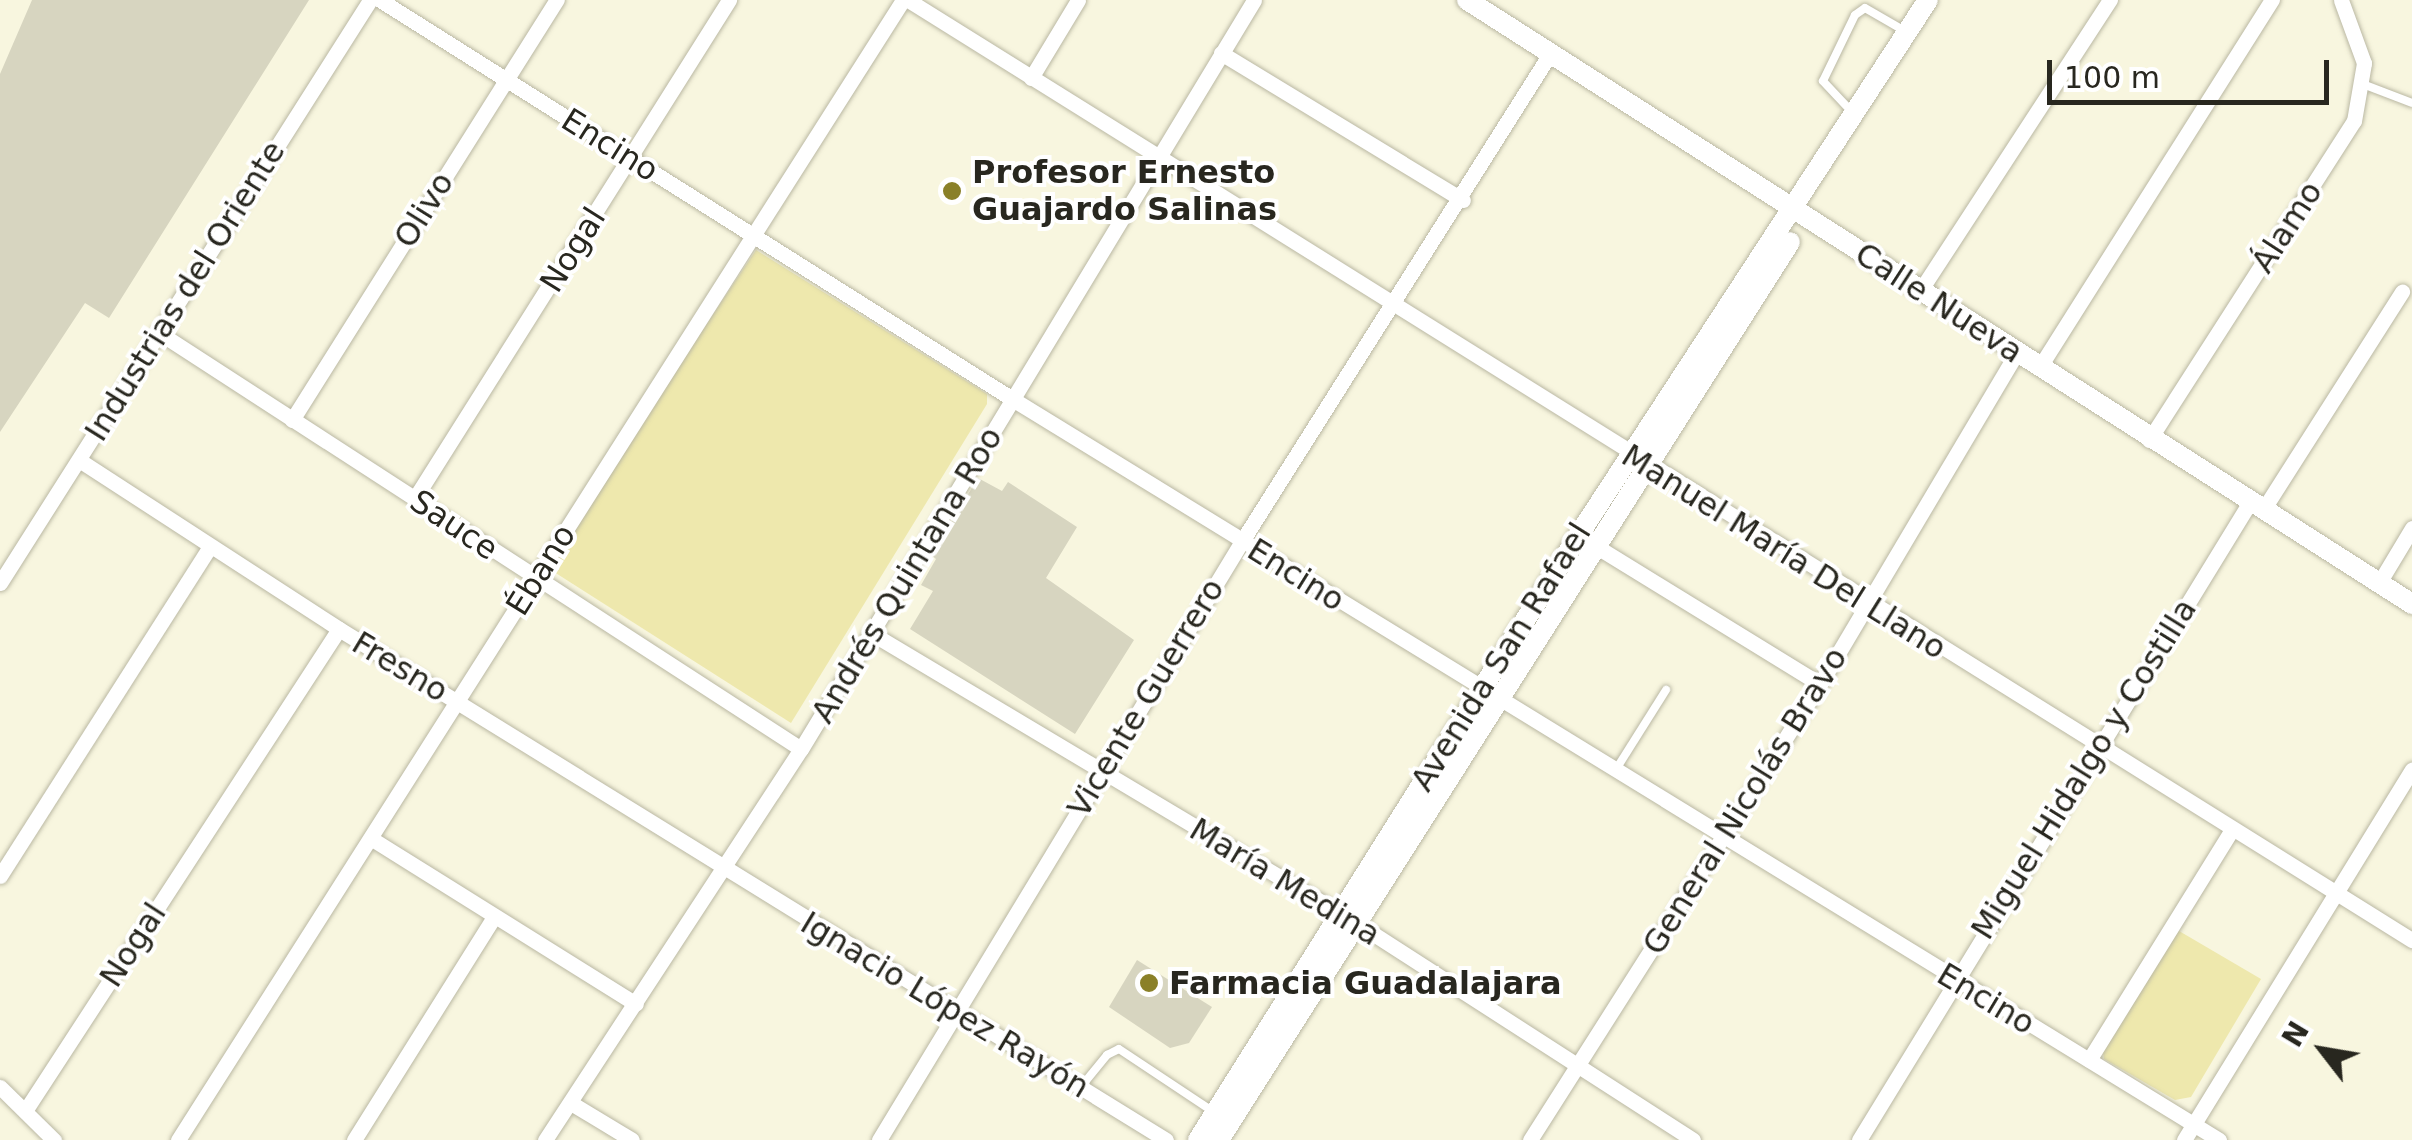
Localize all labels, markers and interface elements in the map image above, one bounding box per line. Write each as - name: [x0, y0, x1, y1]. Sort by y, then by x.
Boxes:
- scale bar: [2052, 40, 2334, 102]
- text: 100 m: [2064, 60, 2160, 95]
- street label: Encino: [555, 100, 665, 190]
- street label: Industrias del Oriente: [77, 134, 293, 448]
- place label: Profesor Ernesto Guajardo Salinas: [972, 154, 1277, 229]
- street label: Olivo: [386, 165, 462, 255]
- street label: Álamo: [2243, 174, 2331, 280]
- marker: Profesor Ernesto Guajardo Salinas: [941, 180, 963, 202]
- street label: Nogal: [532, 201, 614, 299]
- street label: Calle Nueva: [1848, 235, 2030, 371]
- street label: Andrés Quintana Roo: [803, 420, 1011, 730]
- street label: Manuel María Del Llano: [1615, 436, 1953, 668]
- street label: Sauce: [403, 482, 505, 568]
- street label: Avenida San Rafael: [1403, 516, 1599, 798]
- street label: Ébano: [498, 517, 584, 623]
- street label: Encino: [1241, 530, 1351, 620]
- street label: Vicente Guerrero: [1060, 572, 1232, 824]
- street label: Miguel Hidalgo y Costilla: [1963, 592, 2205, 946]
- street label: Fresno: [345, 624, 455, 710]
- street label: General Nicolás Bravo: [1635, 640, 1855, 962]
- street label: María Medina: [1183, 810, 1387, 954]
- street label: Nogal: [92, 896, 174, 994]
- street label: Ignacio López Rayón: [794, 904, 1096, 1106]
- street label: Encino: [1930, 955, 2042, 1043]
- place label: Farmacia Guadalajara: [1169, 964, 1562, 1002]
- marker: Farmacia Guadalajara: [1138, 972, 1160, 994]
- north arrow: [2272, 1000, 2372, 1100]
- text: N: [2276, 1016, 2316, 1053]

